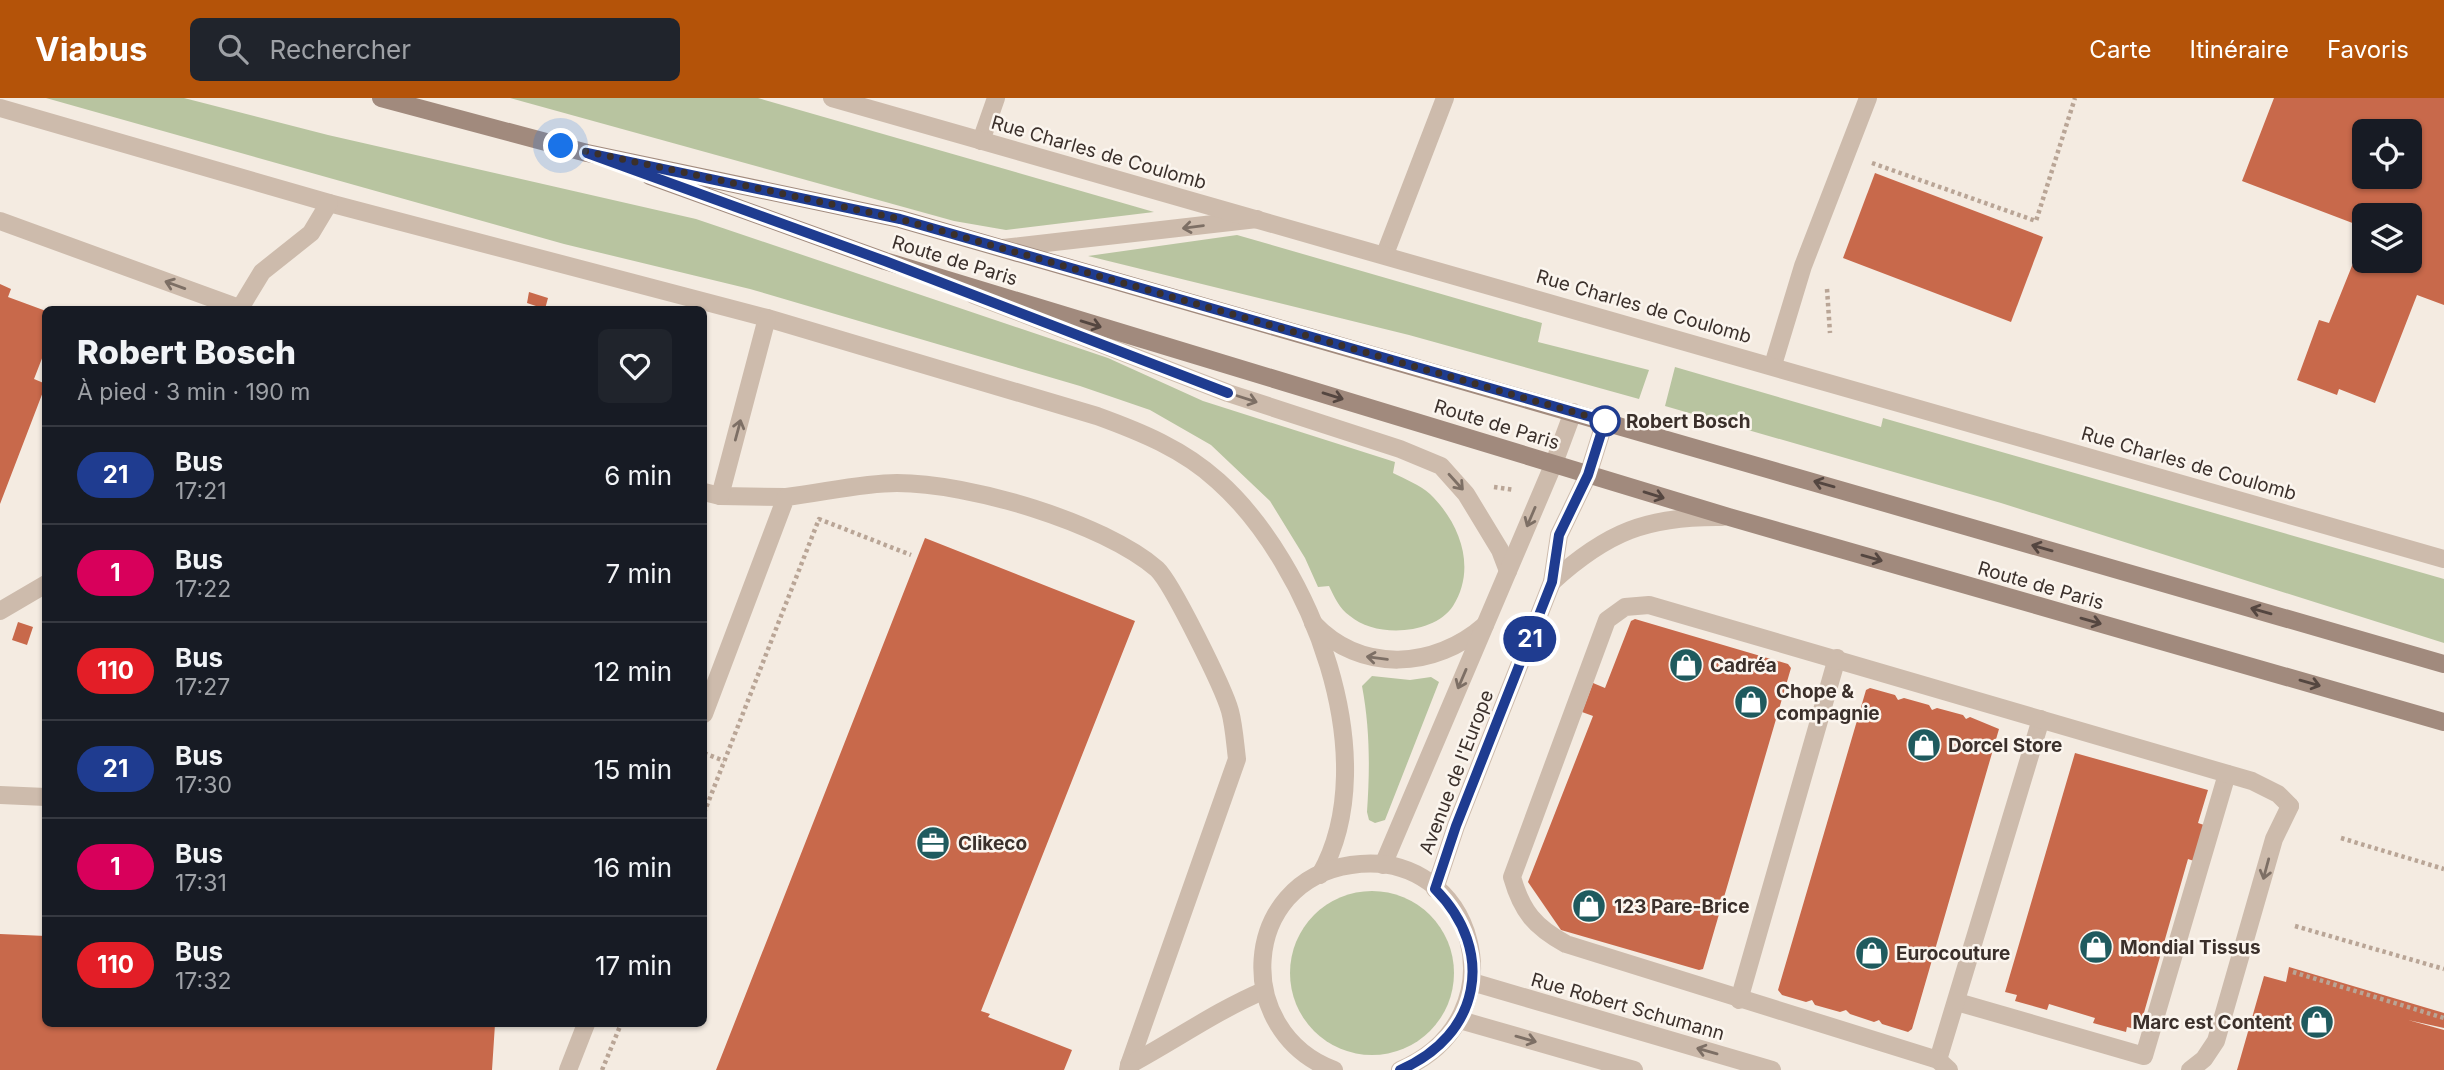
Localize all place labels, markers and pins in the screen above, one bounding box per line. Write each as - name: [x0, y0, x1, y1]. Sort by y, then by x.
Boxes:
- marker: Robert Bosch: [1590, 406, 1620, 436]
- place label: Robert Bosch: [1626, 410, 1751, 433]
- shop icon: Cadréa: [1667, 646, 1705, 684]
- place label: Cadréa: [1710, 654, 1777, 677]
- place label: Chope & compagnie: [1776, 680, 1880, 725]
- shop icon: Chope & compagnie: [1732, 683, 1770, 721]
- shop icon: Dorcel Store: [1905, 726, 1943, 764]
- place label: Dorcel Store: [1948, 734, 2062, 757]
- office icon: Clikeco: [914, 824, 952, 862]
- place label: Clikeco: [958, 832, 1027, 855]
- shop icon: 123 Pare-Brice: [1570, 887, 1608, 925]
- place label: 123 Pare-Brice: [1614, 895, 1750, 918]
- shop icon: Mondial Tissus: [2077, 928, 2115, 966]
- shop icon: Eurocouture: [1853, 934, 1891, 972]
- place label: Mondial Tissus: [2120, 936, 2261, 959]
- place label: Eurocouture: [1896, 942, 2010, 965]
- shop icon: Marc est Content: [2298, 1003, 2336, 1041]
- place label: Marc est Content: [2132, 1011, 2292, 1034]

